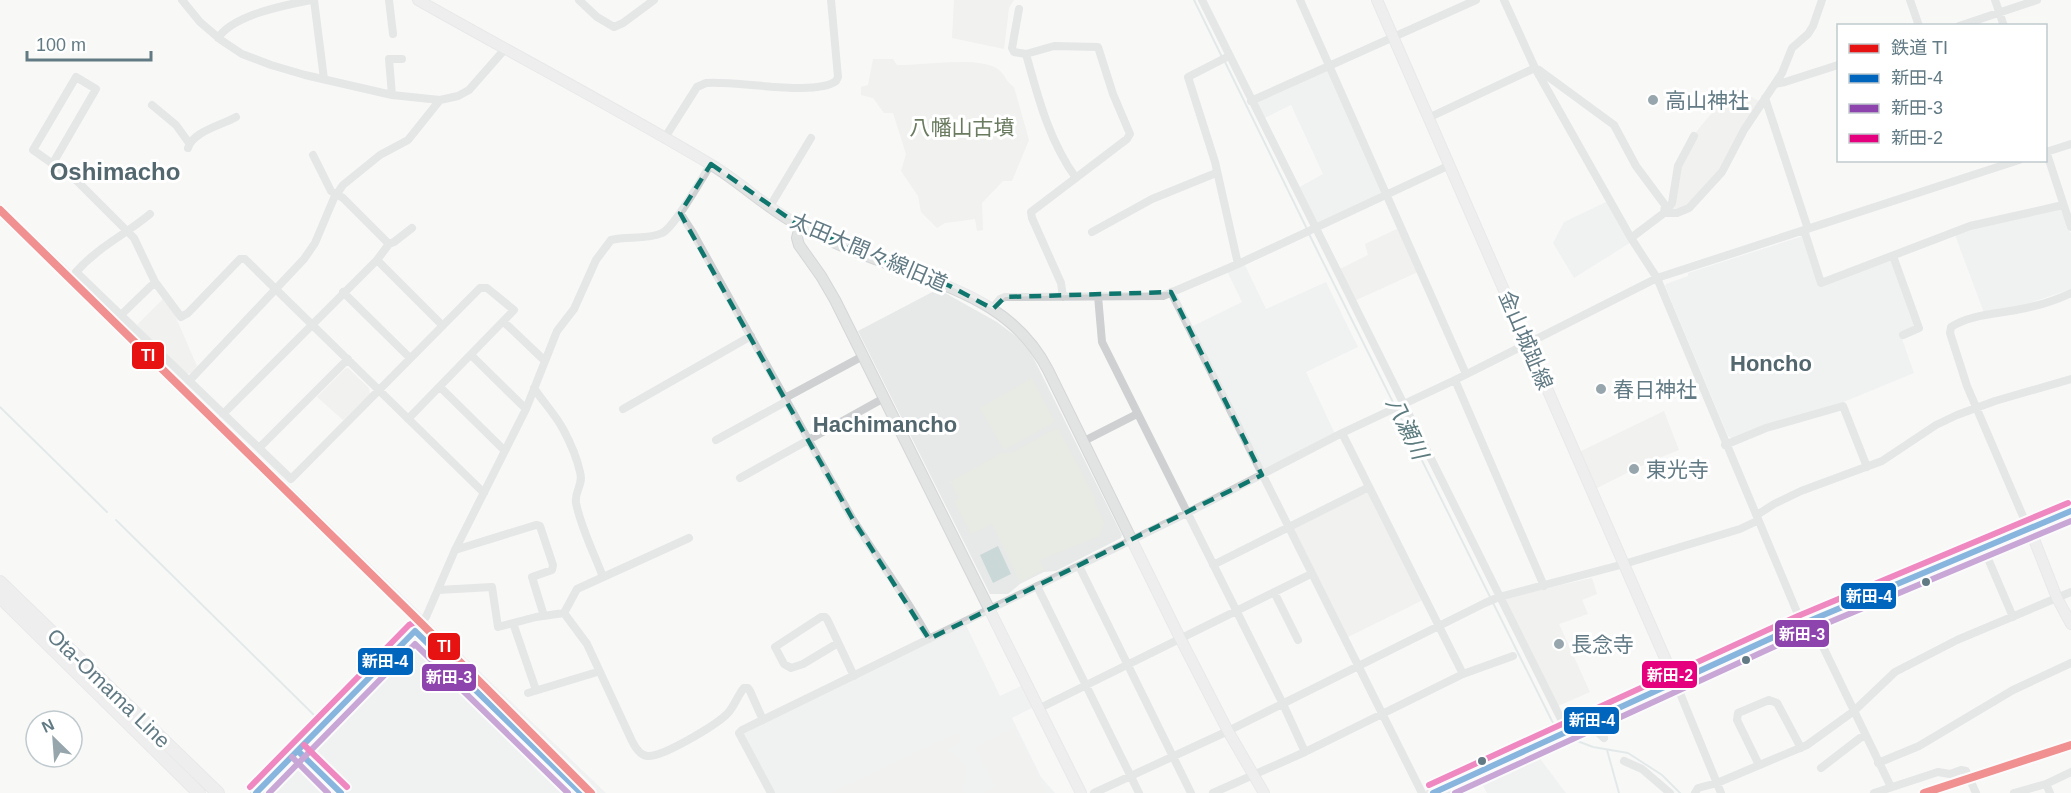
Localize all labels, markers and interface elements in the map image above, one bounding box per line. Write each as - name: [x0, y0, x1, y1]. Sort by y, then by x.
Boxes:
- scale bar: [27, 24, 152, 62]
- legend: [1837, 24, 2047, 162]
- text: 100 m: [36, 35, 86, 55]
- text: 鉄道 TI: [1891, 38, 1948, 58]
- text: 新田-4: [1891, 68, 1943, 88]
- place label: 高山神社: [1665, 89, 1749, 112]
- marker: 高山神社: [1646, 93, 1660, 107]
- text: 新田-3: [1891, 98, 1943, 118]
- park label: 八幡山古墳: [910, 116, 1015, 139]
- text: 新田-2: [1891, 128, 1943, 148]
- district label: Oshimacho: [50, 158, 180, 185]
- street label: 太田大間々線旧道: [787, 209, 951, 295]
- street label: 金山城趾線: [1495, 287, 1557, 393]
- line badge: TI: [131, 341, 165, 370]
- text: TI: [141, 347, 155, 364]
- district label: Honcho: [1730, 351, 1812, 376]
- place label: 春日神社: [1613, 378, 1697, 401]
- marker: 春日神社: [1594, 382, 1608, 396]
- water label: 八瀬川: [1381, 393, 1434, 465]
- district label: Hachimancho: [813, 412, 957, 437]
- place label: 東光寺: [1646, 458, 1709, 481]
- marker: 東光寺: [1627, 462, 1641, 476]
- unlabelled marker: [1920, 576, 1932, 588]
- line badge: 新田-4: [1840, 582, 1897, 610]
- text: 新田-4: [1846, 588, 1892, 605]
- line badge: 新田-3: [1774, 619, 1830, 648]
- street label: Ota-Omama Line: [43, 624, 175, 752]
- text: 新田-3: [1779, 626, 1825, 643]
- line badge: TI: [427, 632, 461, 661]
- place label: 長念寺: [1571, 633, 1634, 656]
- marker: 長念寺: [1552, 637, 1566, 651]
- text: TI: [437, 638, 451, 655]
- line badge: 新田-4: [357, 647, 414, 676]
- text: 新田-4: [362, 653, 408, 670]
- unlabelled marker: [1740, 654, 1752, 666]
- line badge: 新田-2: [1641, 660, 1698, 689]
- line badge: 新田-3: [421, 663, 477, 692]
- text: 新田-2: [1647, 667, 1693, 684]
- text: 新田-3: [426, 669, 472, 686]
- line badge: 新田-4: [1563, 706, 1620, 735]
- north arrow: [24, 709, 84, 769]
- text: 新田-4: [1569, 712, 1615, 729]
- text: N: [39, 716, 57, 736]
- unlabelled marker: [1476, 755, 1488, 767]

